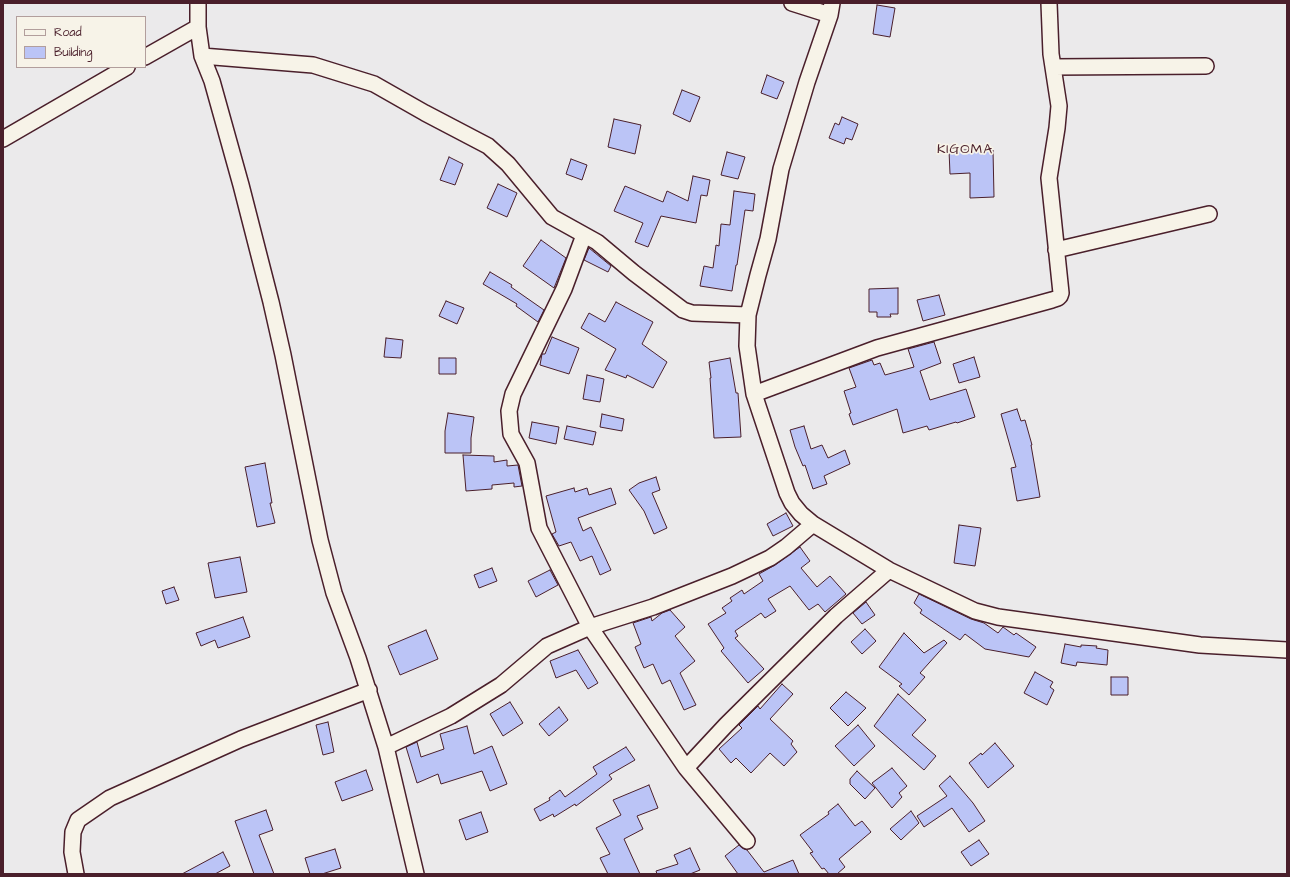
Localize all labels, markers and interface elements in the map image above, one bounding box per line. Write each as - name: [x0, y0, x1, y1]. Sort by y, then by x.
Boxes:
- legend: [16, 16, 146, 68]
- text: Road: [54, 24, 82, 41]
- text: Building: [54, 44, 92, 61]
- district label: KIGOMA: [937, 142, 993, 158]

